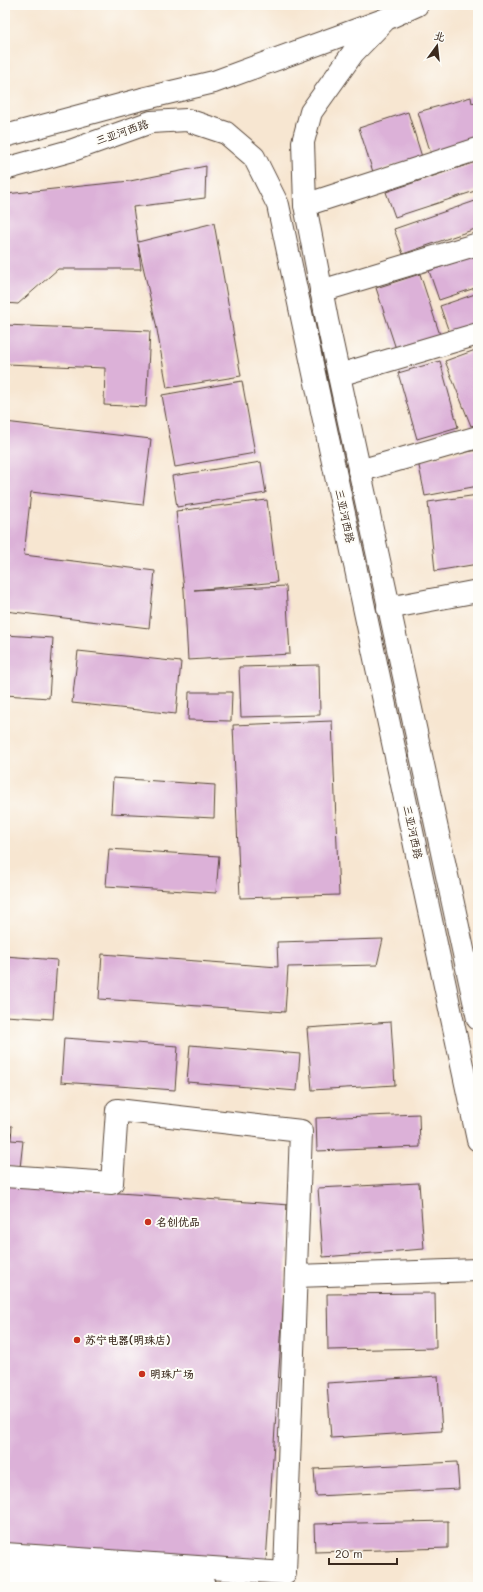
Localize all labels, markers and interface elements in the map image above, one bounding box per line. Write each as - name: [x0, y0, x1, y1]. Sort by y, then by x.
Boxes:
- north arrow: [417, 26, 457, 66]
- text: 北: [432, 27, 447, 45]
- street label: 三亚河西路: [93, 115, 150, 148]
- street label: 三亚河西路: [332, 487, 359, 544]
- street label: 三亚河西路: [400, 803, 427, 860]
- place label: 名创优品: [156, 1214, 200, 1229]
- marker: 名创优品: [143, 1217, 153, 1227]
- place label: 苏宁电器(明珠店): [85, 1332, 170, 1347]
- marker: 苏宁电器(明珠店): [72, 1335, 82, 1345]
- place label: 明珠广场: [150, 1366, 194, 1381]
- marker: 明珠广场: [137, 1369, 147, 1379]
- scale bar: [329, 1540, 397, 1566]
- text: 20 m: [335, 1545, 363, 1561]

